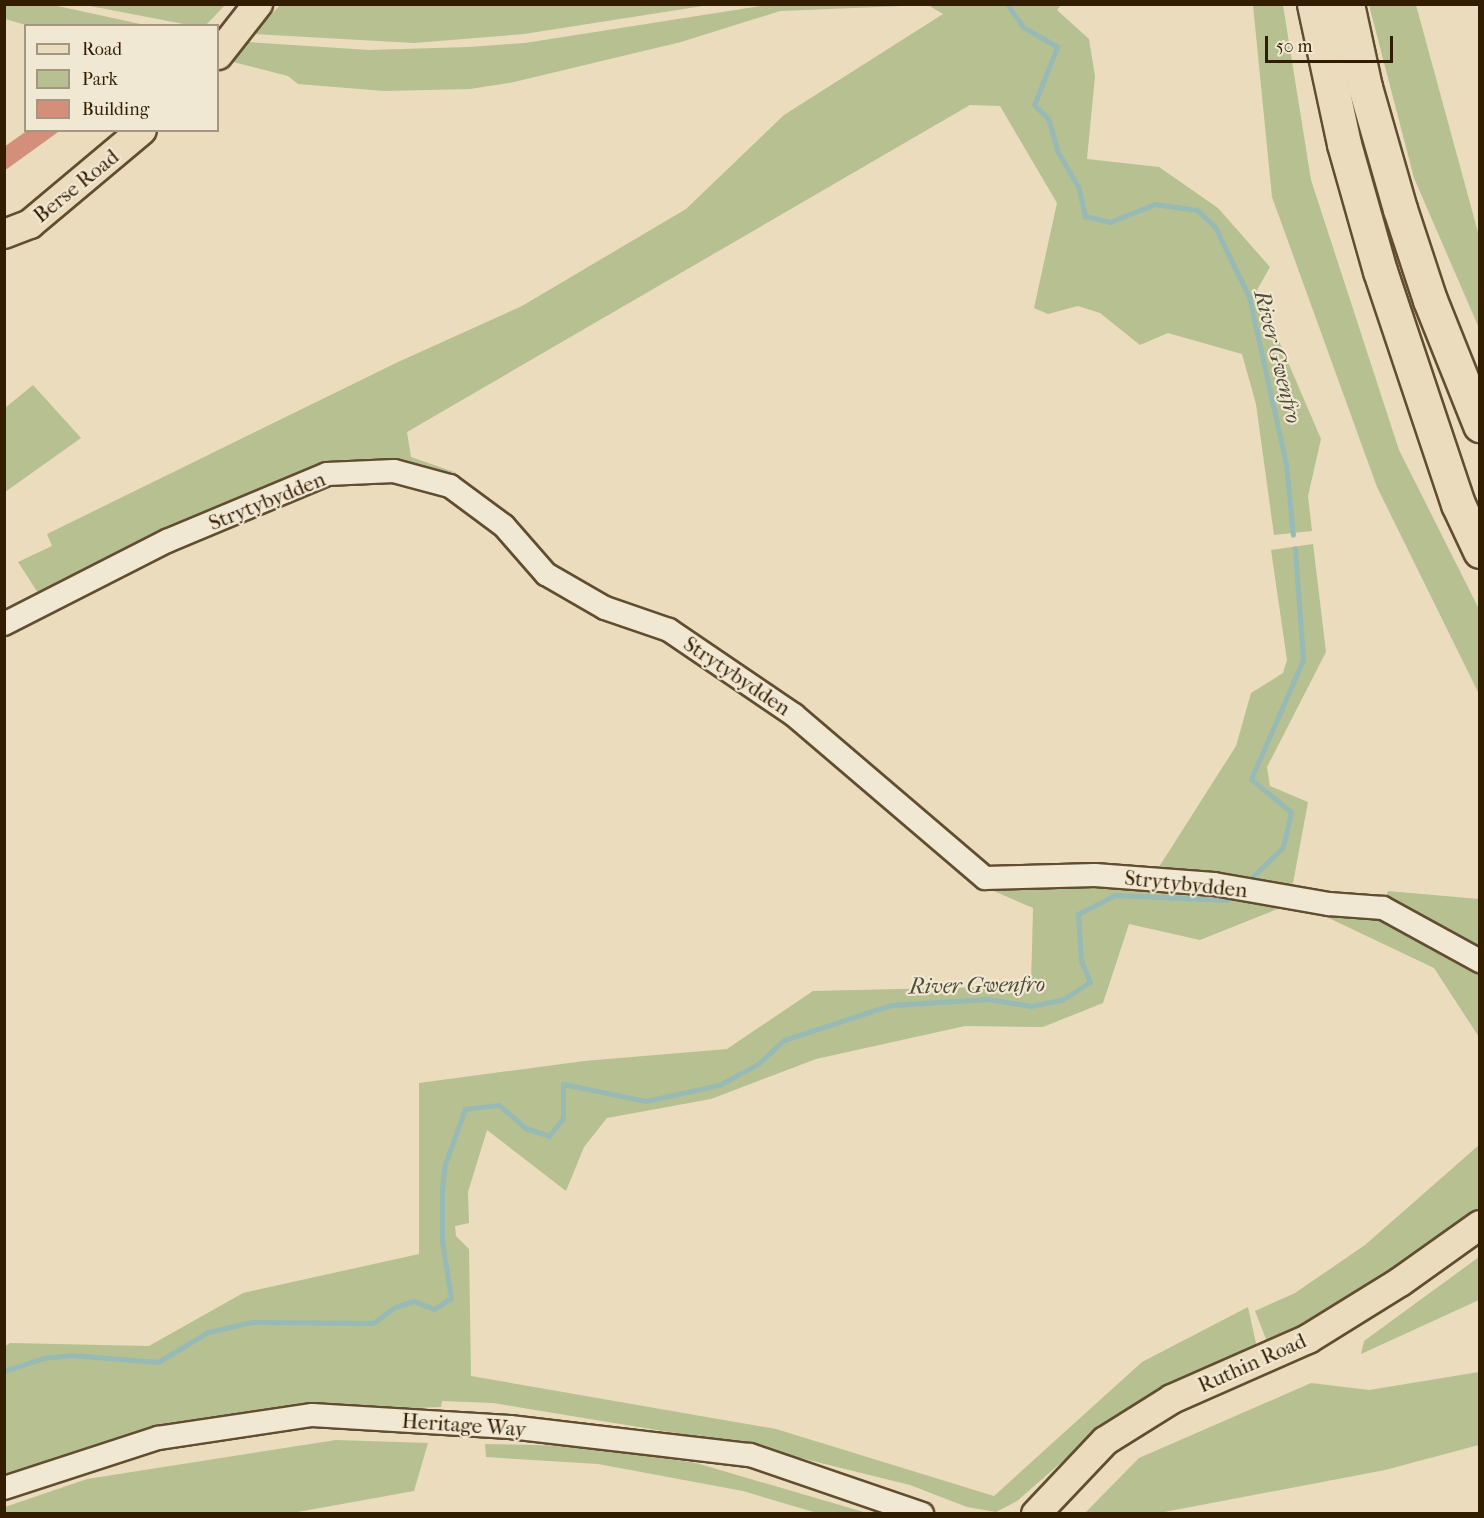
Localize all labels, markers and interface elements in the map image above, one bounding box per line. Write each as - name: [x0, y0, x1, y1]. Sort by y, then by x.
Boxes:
- legend: [24, 24, 219, 132]
- scale bar: [1268, 24, 1396, 62]
- text: 50 m: [1276, 36, 1312, 57]
- text: Road: [82, 39, 122, 60]
- text: Park: [82, 69, 118, 90]
- text: Building: [82, 99, 149, 120]
- street label: Berse Road: [28, 144, 124, 228]
- water label: River Gwenfro: [1248, 288, 1306, 426]
- street label: Strytybydden: [205, 466, 329, 536]
- street label: Strytybydden: [679, 631, 795, 721]
- street label: Strytybydden: [1123, 865, 1249, 903]
- water label: River Gwenfro: [909, 972, 1045, 1000]
- street label: Ruthin Road: [1194, 1328, 1310, 1398]
- street label: Heritage Way: [401, 1408, 527, 1442]

